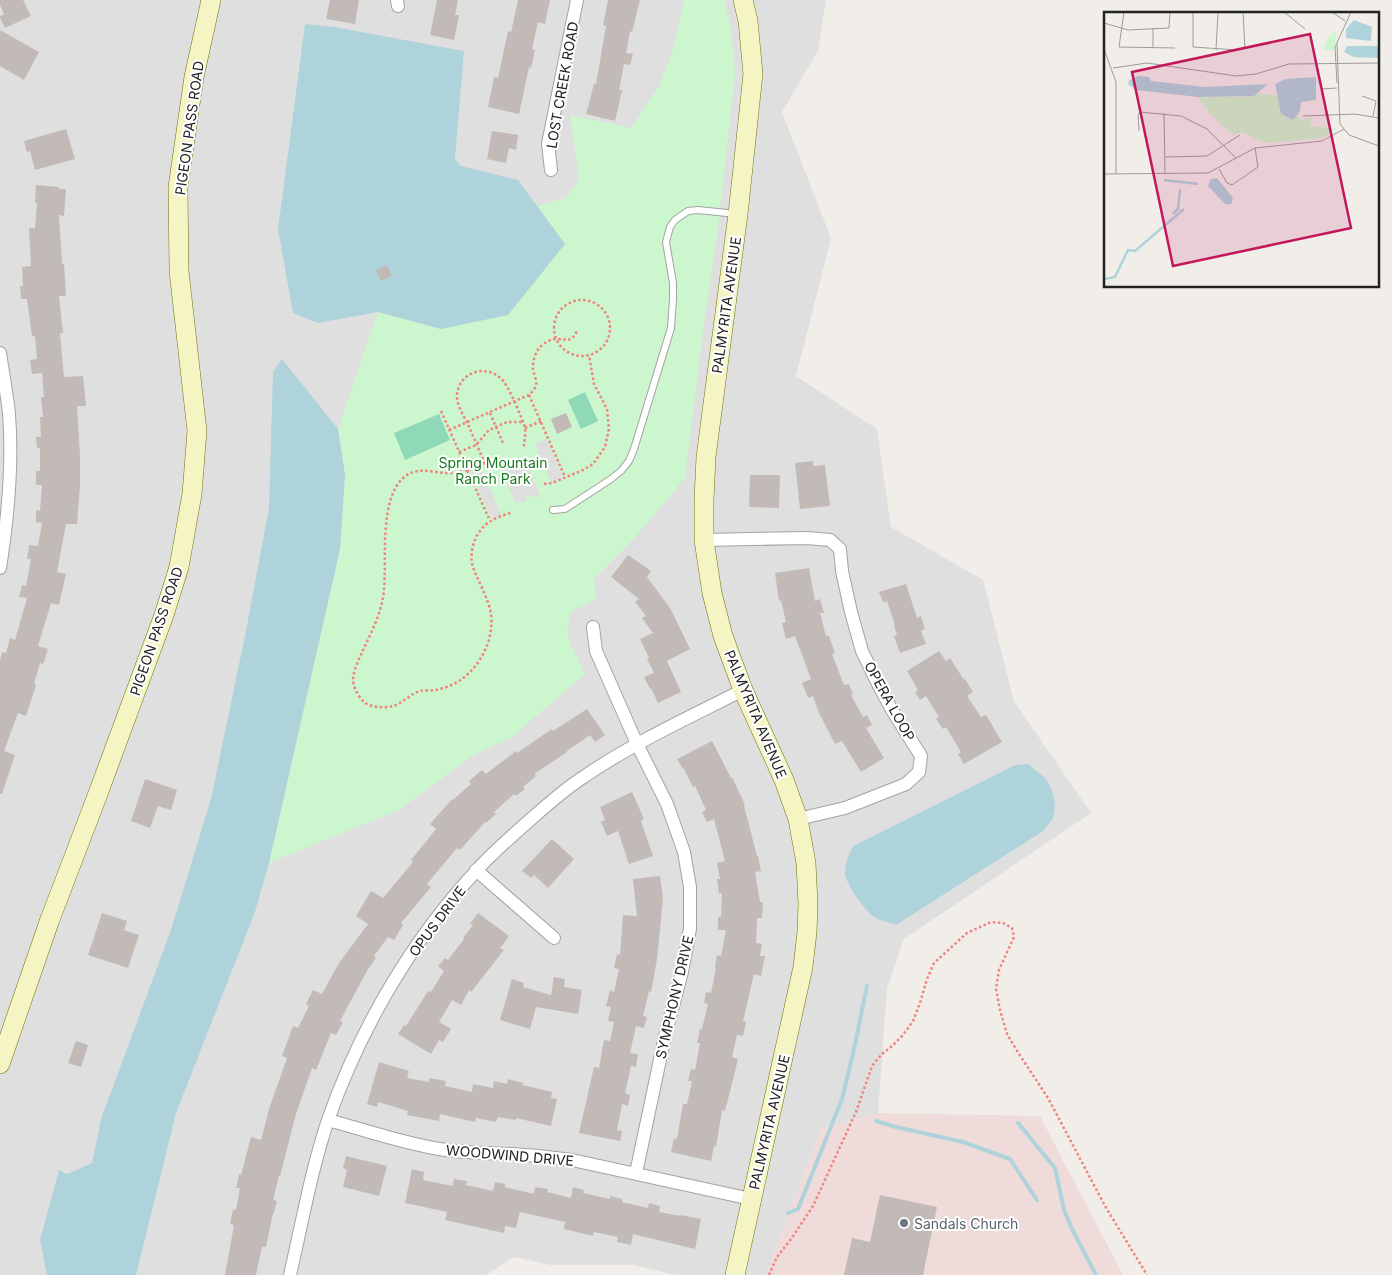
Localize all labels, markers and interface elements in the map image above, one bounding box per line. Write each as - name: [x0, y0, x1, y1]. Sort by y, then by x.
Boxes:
- inset map: [1104, 12, 1380, 288]
- street label: LOST CREEK ROAD: [542, 20, 582, 150]
- street label: PIGEON PASS ROAD: [171, 60, 207, 196]
- street label: PALMYRITA AVENUE: [708, 235, 744, 375]
- park label: Spring Mountain Ranch Park: [439, 454, 548, 487]
- street label: PIGEON PASS ROAD: [126, 564, 186, 698]
- street label: PALMYRITA AVENUE: [721, 647, 791, 781]
- street label: OPERA LOOP: [861, 658, 919, 744]
- street label: OPUS DRIVE: [405, 882, 469, 960]
- street label: SYMPHONY DRIVE: [652, 934, 696, 1060]
- street label: PALMYRITA AVENUE: [745, 1053, 793, 1191]
- street label: WOODWIND DRIVE: [445, 1141, 575, 1169]
- place label: Sandals Church: [914, 1215, 1018, 1232]
- marker: Sandals Church: [898, 1217, 910, 1229]

